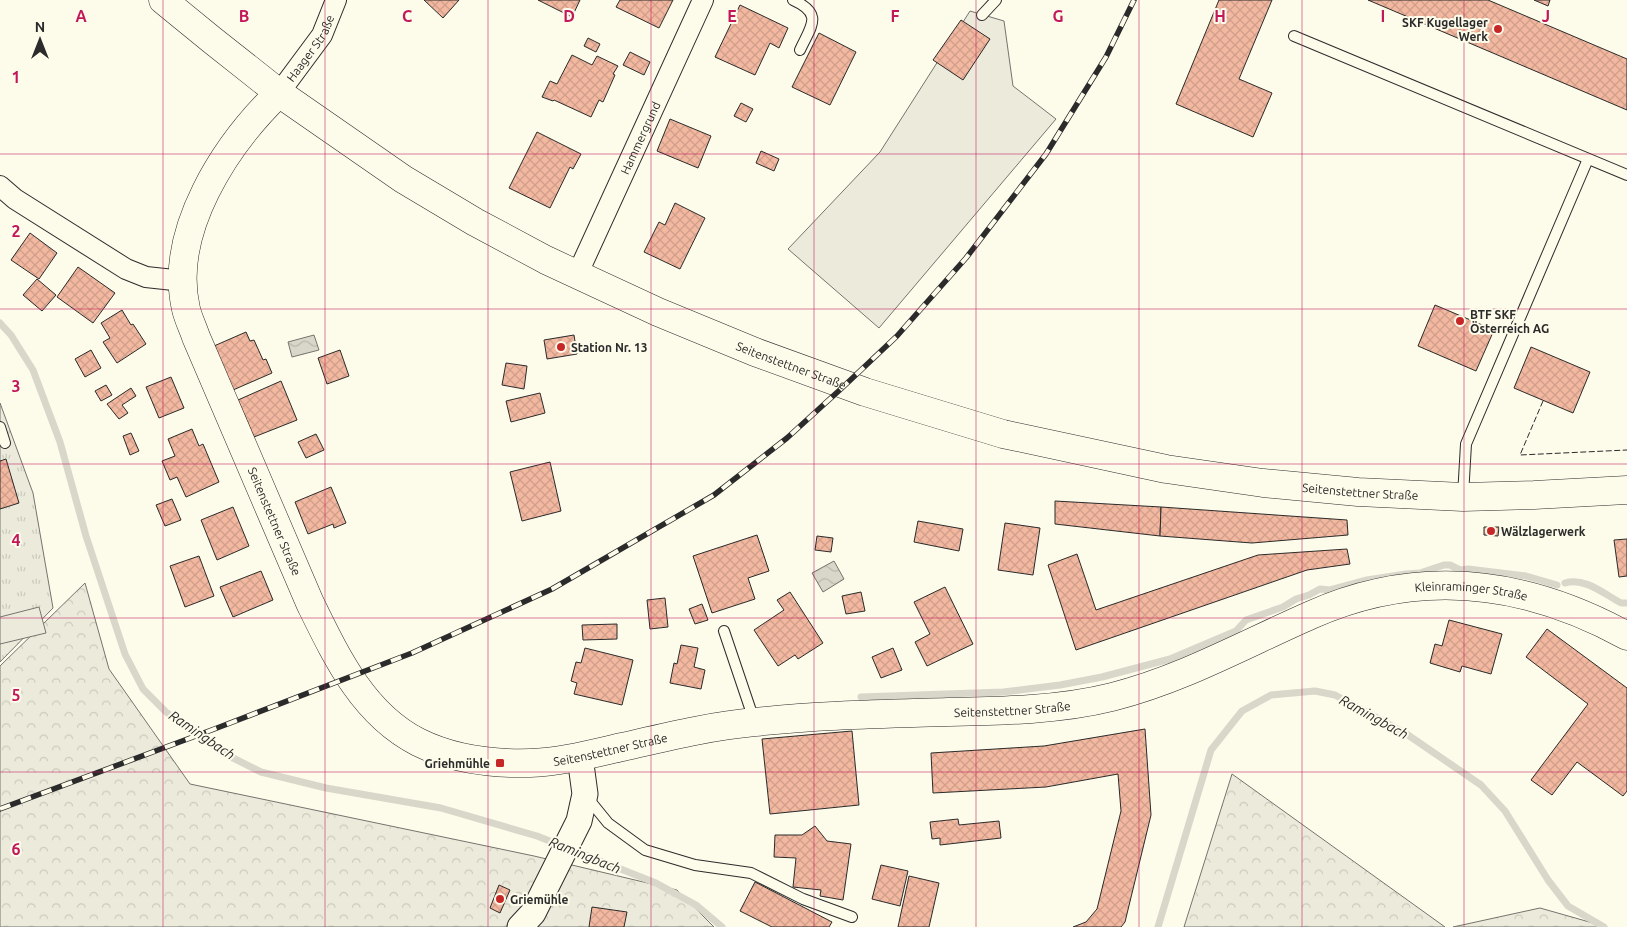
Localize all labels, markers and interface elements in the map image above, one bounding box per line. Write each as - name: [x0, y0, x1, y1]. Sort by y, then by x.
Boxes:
- text: A: [75, 7, 87, 25]
- text: B: [239, 7, 249, 25]
- text: C: [402, 7, 412, 25]
- text: D: [563, 7, 575, 25]
- text: E: [727, 7, 737, 25]
- text: F: [891, 7, 900, 25]
- text: G: [1052, 7, 1064, 25]
- text: H: [1214, 7, 1226, 25]
- text: I: [1381, 7, 1385, 25]
- text: J: [1542, 7, 1550, 25]
- street label: Haager Straße: [284, 13, 336, 84]
- north arrow: [15, 15, 65, 65]
- place label: SKF Kugellager Werk: [1402, 16, 1488, 43]
- text: N: [35, 19, 45, 35]
- marker: SKF Kugellager Werk: [1492, 23, 1504, 35]
- text: 1: [11, 68, 21, 86]
- street label: Hammergrund: [618, 99, 662, 176]
- text: 2: [11, 222, 21, 240]
- place label: BTF SKF Österreich AG: [1470, 308, 1549, 335]
- marker: BTF SKF Österreich AG: [1454, 315, 1466, 327]
- street label: Seitenstettner Straße: [734, 339, 848, 391]
- marker: Station Nr. 13: [555, 341, 567, 353]
- place label: Station Nr. 13: [571, 341, 647, 354]
- text: 3: [11, 377, 21, 395]
- street label: Seitenstettner Straße: [246, 465, 304, 577]
- street label: Seitenstettner Straße: [1302, 480, 1419, 501]
- marker: Wälzlagerwerk: [1485, 525, 1497, 537]
- place label: Wälzlagerwerk: [1501, 525, 1586, 538]
- text: 4: [11, 531, 21, 549]
- street label: Kleinraminger Straße: [1414, 579, 1529, 602]
- text: 5: [11, 686, 21, 704]
- water label: Ramingbach: [1337, 692, 1411, 742]
- street label: Seitenstettner Straße: [954, 698, 1071, 718]
- water label: Ramingbach: [166, 707, 238, 763]
- street label: Seitenstettner Straße: [552, 730, 669, 767]
- place label: Griehmühle: [425, 757, 490, 770]
- marker: Griehmühle: [494, 757, 506, 769]
- water label: Ramingbach: [547, 833, 623, 877]
- text: 6: [11, 840, 21, 858]
- marker: Griemühle: [494, 893, 506, 905]
- place label: Griemühle: [510, 893, 569, 906]

